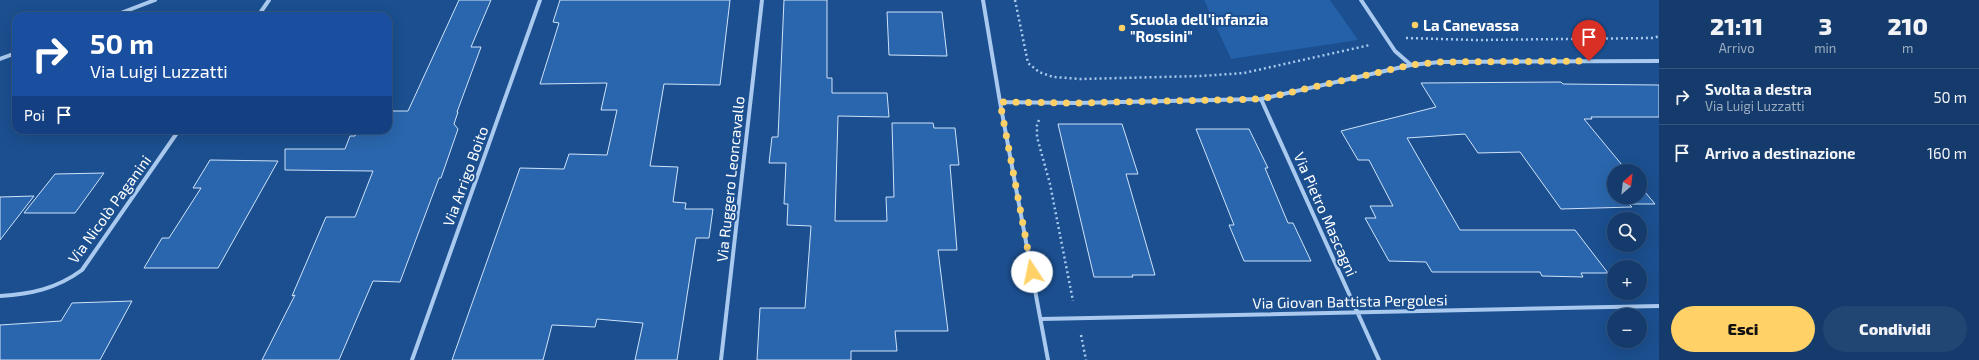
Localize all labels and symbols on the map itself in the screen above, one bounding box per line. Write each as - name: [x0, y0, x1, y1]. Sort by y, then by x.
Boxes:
- place label: Scuola dell'infanzia "Rossini": [1130, 10, 1268, 45]
- place label: La Canevassa: [1423, 16, 1519, 34]
- marker: La Canevassa: [1410, 20, 1420, 30]
- pin: [1572, 20, 1606, 61]
- marker: Scuola dell'infanzia "Rossini": [1117, 23, 1127, 33]
- street label: Via Ruggero Leoncavallo: [712, 95, 748, 263]
- street label: Via Arrigo Boito: [439, 124, 491, 228]
- street label: Via Pietro Mascagni: [1291, 149, 1361, 279]
- street label: Via Nicolò Paganini: [64, 151, 154, 267]
- north arrow: [1607, 164, 1647, 204]
- position arrow: [1011, 251, 1053, 293]
- street label: Via Giovan Battista Pergolesi: [1252, 290, 1448, 312]

